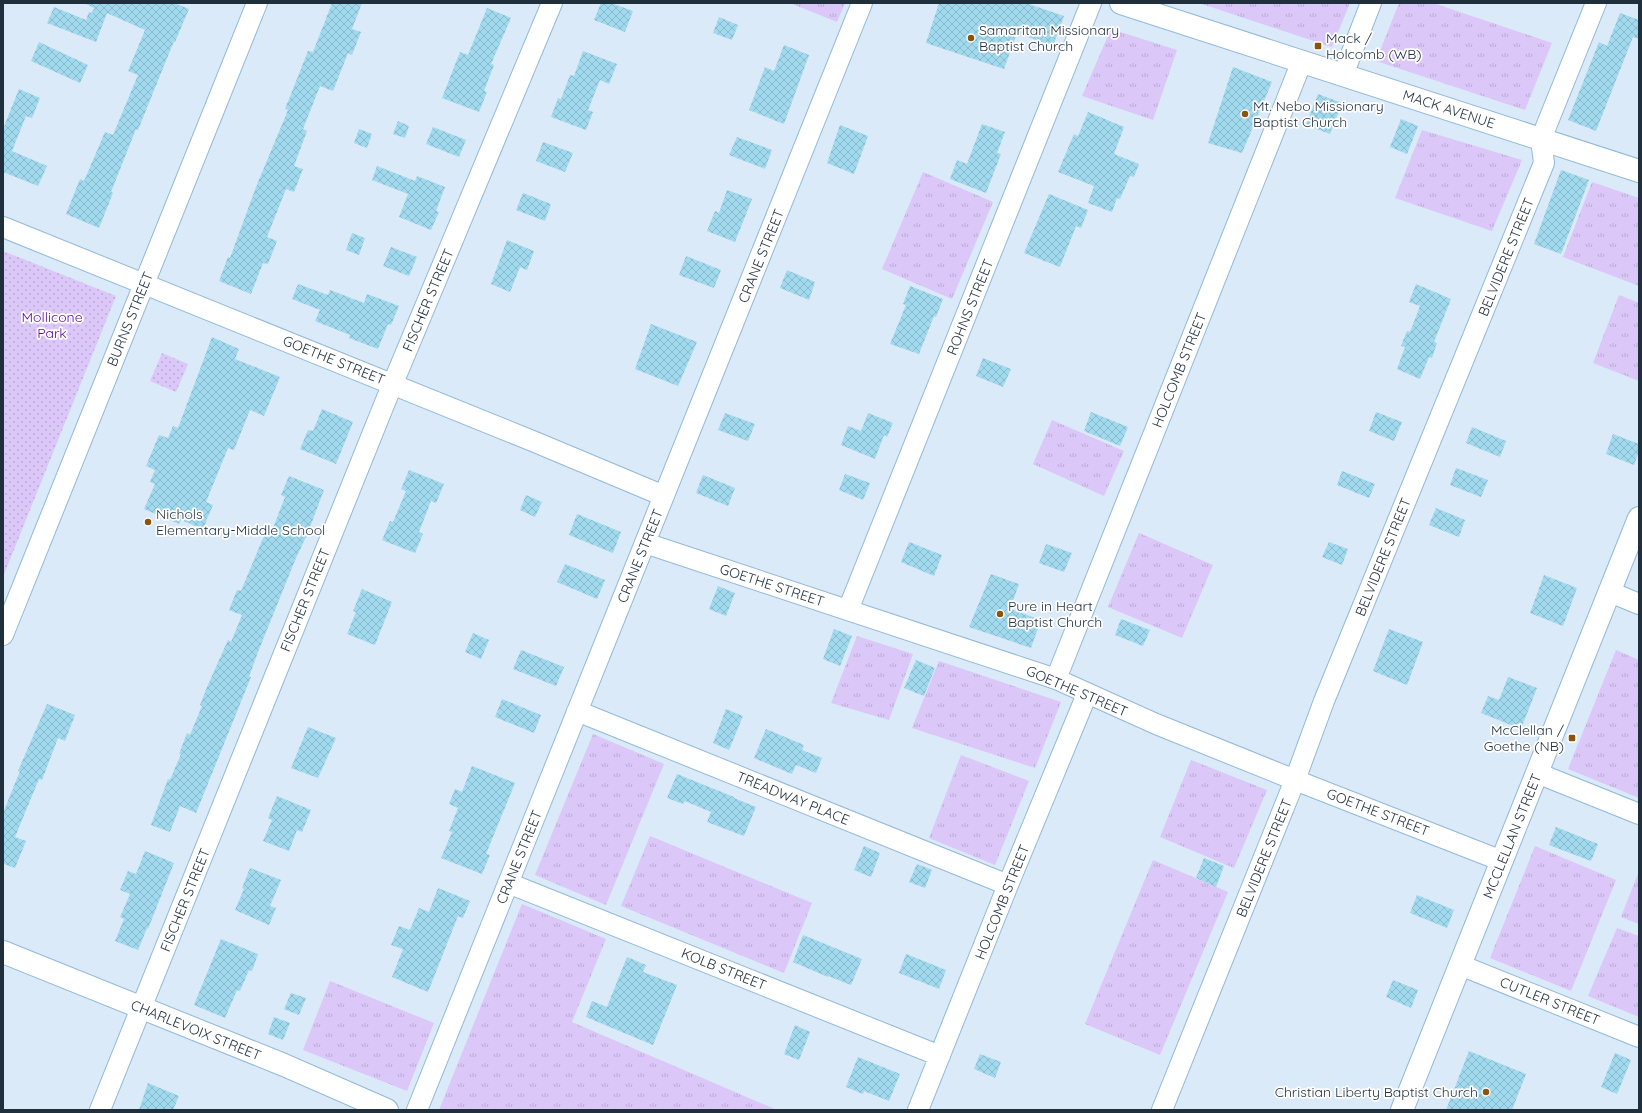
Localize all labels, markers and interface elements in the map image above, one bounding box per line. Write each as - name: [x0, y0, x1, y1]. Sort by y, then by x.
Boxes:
- place label: Samaritan Missionary Baptist Church: [979, 21, 1119, 55]
- place label: Mack / Holcomb (WB): [1326, 29, 1422, 63]
- marker: Samaritan Missionary Baptist Church: [966, 33, 976, 43]
- marker: Mack / Holcomb (WB): [1313, 41, 1323, 51]
- street label: MACK AVENUE: [1401, 86, 1498, 132]
- place label: Mt. Nebo Missionary Baptist Church: [1253, 97, 1384, 131]
- marker: Mt. Nebo Missionary Baptist Church: [1240, 109, 1250, 119]
- street label: BELVIDERE STREET: [1474, 195, 1538, 319]
- street label: CRANE STREET: [734, 206, 788, 306]
- street label: FISCHER STREET: [398, 246, 458, 354]
- street label: ROHNS STREET: [943, 256, 997, 358]
- street label: BURNS STREET: [103, 269, 157, 369]
- park label: Mollicone Park: [21, 308, 83, 342]
- street label: HOLCOMB STREET: [1148, 310, 1210, 430]
- street label: GOETHE STREET: [280, 331, 388, 389]
- street label: BELVIDERE STREET: [1351, 495, 1415, 619]
- place label: Nichols Elementary-Middle School: [156, 505, 325, 539]
- street label: CRANE STREET: [613, 506, 667, 606]
- marker: Nichols Elementary-Middle School: [143, 517, 153, 527]
- street label: FISCHER STREET: [276, 546, 334, 654]
- street label: GOETHE STREET: [717, 560, 827, 610]
- place label: Pure in Heart Baptist Church: [1008, 597, 1102, 631]
- marker: Pure in Heart Baptist Church: [995, 609, 1005, 619]
- street label: GOETHE STREET: [1023, 661, 1131, 721]
- place label: McClellan / Goethe (NB): [1484, 721, 1565, 755]
- marker: McClellan / Goethe (NB): [1567, 733, 1577, 743]
- street label: TREADWAY PLACE: [734, 767, 852, 829]
- street label: MCCLELLAN STREET: [1479, 771, 1545, 901]
- street label: GOETHE STREET: [1324, 784, 1432, 840]
- street label: BELVIDERE STREET: [1232, 796, 1296, 920]
- street label: CRANE STREET: [492, 807, 546, 907]
- street label: HOLCOMB STREET: [971, 842, 1033, 962]
- street label: FISCHER STREET: [156, 846, 214, 954]
- street label: KOLB STREET: [679, 944, 769, 994]
- street label: CUTLER STREET: [1497, 973, 1603, 1029]
- street label: CHARLEVOIX STREET: [128, 996, 264, 1064]
- place label: Christian Liberty Baptist Church: [1275, 1083, 1478, 1101]
- marker: Christian Liberty Baptist Church: [1481, 1087, 1491, 1097]

